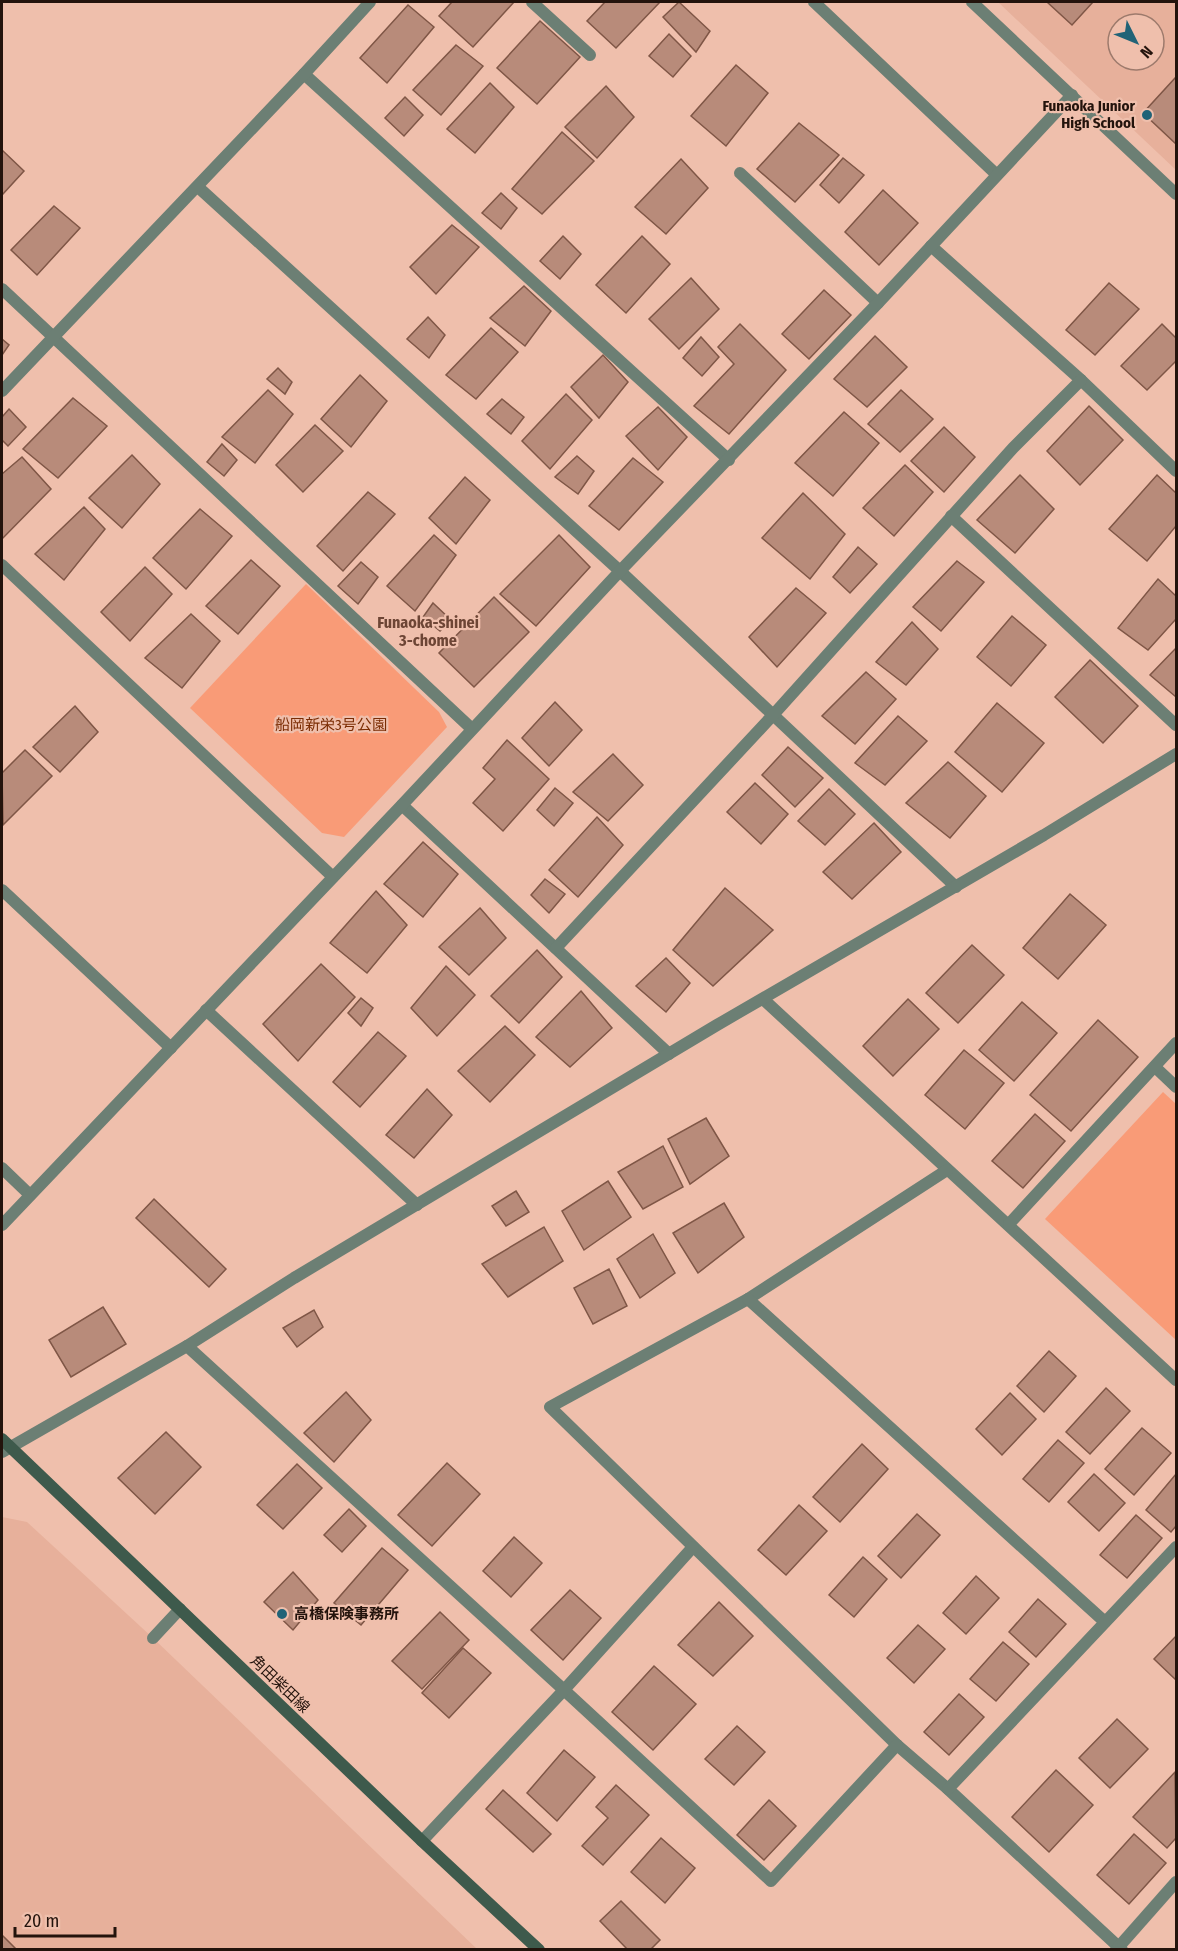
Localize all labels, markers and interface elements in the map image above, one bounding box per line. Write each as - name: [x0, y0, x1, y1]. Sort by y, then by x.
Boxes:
- north arrow: [1106, 12, 1166, 72]
- text: N: [1136, 42, 1157, 62]
- place label: Funaoka Junior High School: [1042, 97, 1136, 132]
- marker: Funaoka Junior High School: [1140, 108, 1154, 122]
- district label: Funaoka-shinei 3-chome: [377, 613, 479, 650]
- park label: 船岡新栄3号公園: [275, 716, 387, 734]
- place label: 高橋保険事務所: [294, 1605, 399, 1623]
- marker: 高橋保険事務所: [275, 1607, 289, 1621]
- street label: 角田柴田線: [247, 1651, 313, 1717]
- scale bar: [15, 1900, 116, 1938]
- text: 20 m: [24, 1910, 59, 1932]

